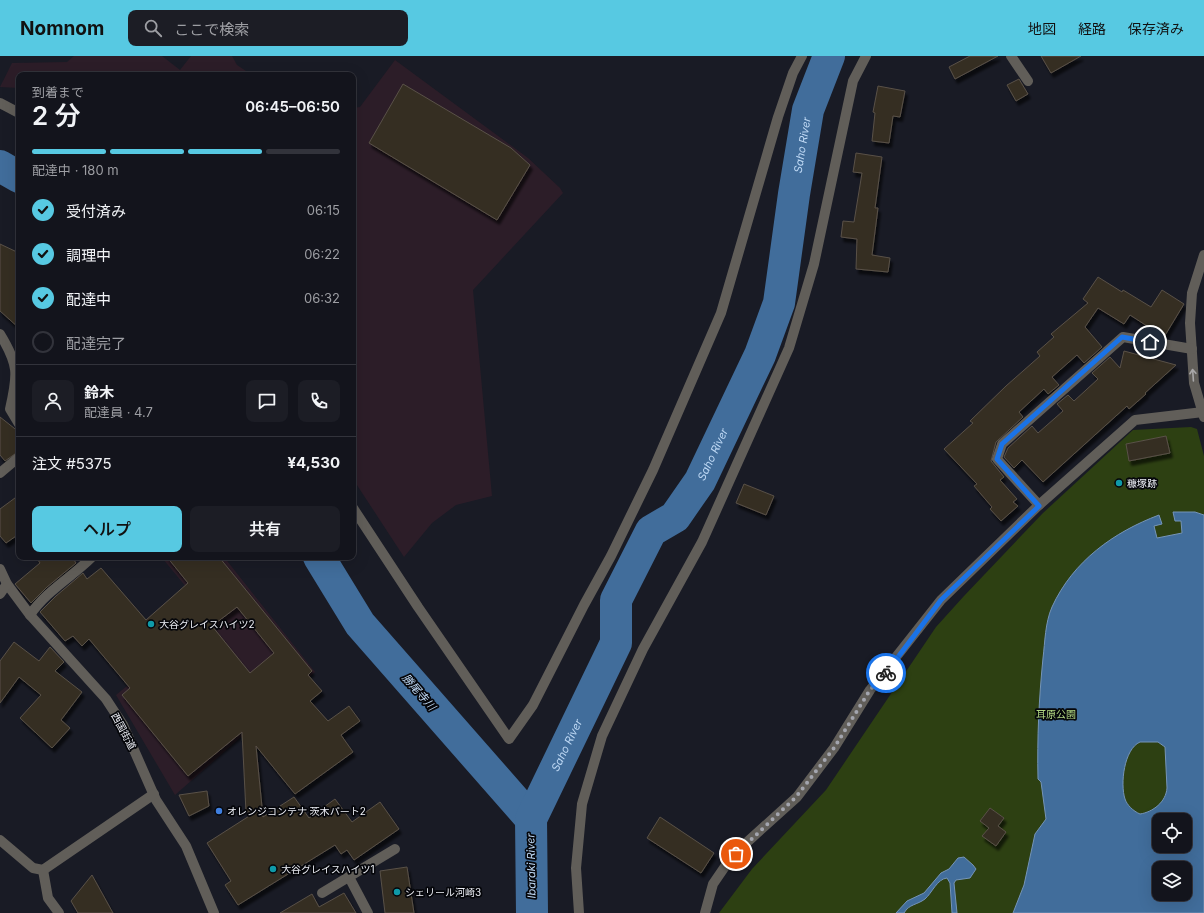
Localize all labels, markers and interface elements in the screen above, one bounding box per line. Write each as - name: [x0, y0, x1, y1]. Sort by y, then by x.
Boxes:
- search box: [128, 10, 408, 46]
- text: Nomnom: [20, 17, 104, 40]
- icon: search: [142, 17, 164, 39]
- text: ここで検索: [174, 20, 249, 39]
- text: 地図: [1028, 20, 1056, 37]
- text: 経路: [1078, 20, 1106, 37]
- text: 保存済み: [1128, 20, 1184, 37]
- text: 到着まで: [32, 84, 84, 100]
- text: 06:45–06:50: [245, 97, 340, 116]
- text: 2 分: [32, 100, 81, 131]
- water label: Saho River: [791, 115, 814, 174]
- text: 配達中 · 180 m: [32, 162, 119, 178]
- icon: check: [32, 199, 54, 221]
- text: 受付済み: [66, 202, 126, 221]
- text: 06:15: [307, 202, 340, 218]
- icon: check: [32, 243, 54, 265]
- text: 調理中: [66, 246, 111, 265]
- text: 06:22: [304, 246, 340, 262]
- icon: check: [32, 287, 54, 309]
- text: 配達中: [66, 290, 111, 309]
- text: 06:32: [304, 290, 340, 306]
- pin: [1133, 325, 1167, 359]
- icon: home: [1139, 331, 1161, 353]
- text: 配達完了: [66, 334, 126, 353]
- one-way arrow: [1190, 369, 1197, 382]
- button: person: [32, 380, 74, 422]
- button: chat: [246, 380, 288, 422]
- button: phone: [298, 380, 340, 422]
- text: 鈴木: [84, 383, 114, 402]
- text: 配達員 · 4.7: [84, 404, 153, 420]
- water label: Saho River: [694, 425, 731, 483]
- text: ¥4,530: [288, 453, 340, 472]
- text: 注文 #5375: [32, 454, 112, 473]
- place label: 糠塚跡: [1127, 477, 1157, 489]
- marker: 糠塚跡: [1114, 478, 1124, 488]
- button: ヘルプ: [32, 506, 182, 552]
- button: 共有: [190, 506, 340, 552]
- place label: 大谷グレイスハイツ2: [159, 618, 255, 630]
- marker: 大谷グレイスハイツ2: [146, 619, 156, 629]
- courier: [866, 653, 906, 693]
- icon: bike: [875, 662, 897, 684]
- water label: 勝尾寺川: [399, 671, 439, 714]
- park label: 耳原公園: [1036, 708, 1076, 720]
- street label: 西国街道: [109, 711, 139, 751]
- water label: Saho River: [548, 716, 586, 774]
- place label: オレンジコンテナ 茨木パート2: [227, 805, 366, 817]
- marker: オレンジコンテナ 茨木パート2: [214, 806, 224, 816]
- map controls: [1152, 813, 1192, 901]
- button: locate: [1152, 813, 1192, 853]
- water label: Ibaraki River: [523, 832, 539, 899]
- pin: [719, 837, 753, 871]
- icon: bag: [725, 843, 747, 865]
- button: layers: [1152, 861, 1192, 901]
- place label: 大谷グレイスハイツ1: [281, 863, 375, 875]
- marker: 大谷グレイスハイツ1: [268, 864, 278, 874]
- place label: シェリール河崎3: [405, 886, 481, 898]
- marker: シェリール河崎3: [392, 887, 402, 897]

